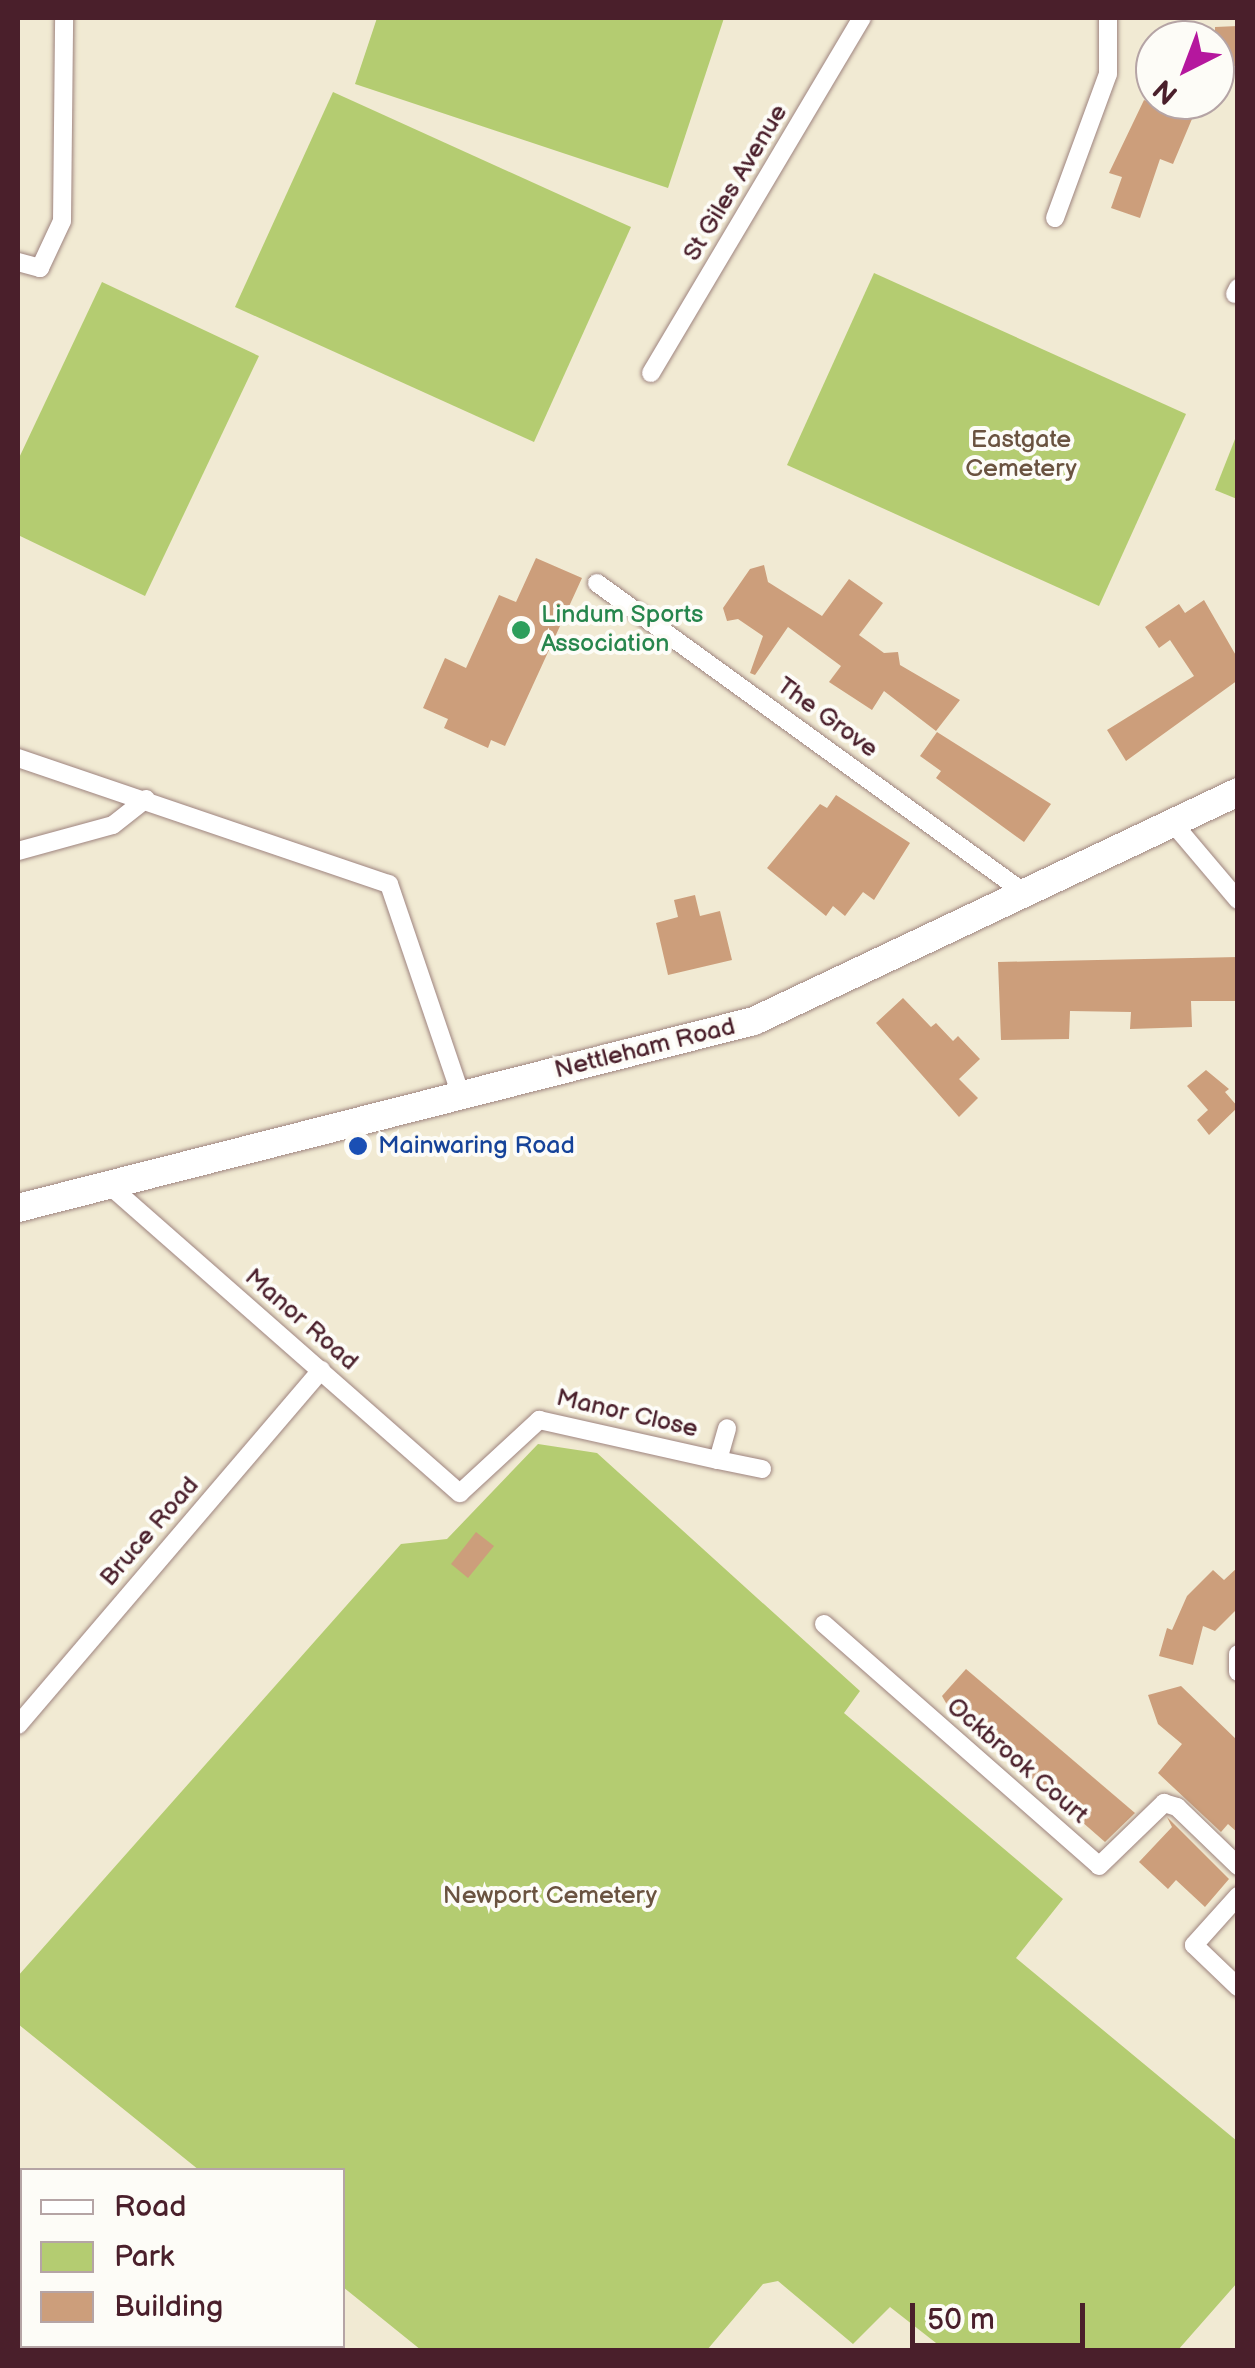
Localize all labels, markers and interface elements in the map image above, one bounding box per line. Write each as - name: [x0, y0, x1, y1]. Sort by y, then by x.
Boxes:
- north arrow: [1135, 20, 1235, 120]
- text: N: [1147, 72, 1185, 110]
- street label: St Giles Avenue: [677, 99, 795, 267]
- park label: Eastgate Cemetery: [965, 426, 1077, 485]
- place label: Lindum Sports Association: [541, 601, 704, 660]
- marker: Lindum Sports Association: [510, 619, 532, 641]
- street label: The Grove: [771, 671, 883, 765]
- street label: Nettleham Road: [552, 1012, 738, 1086]
- place label: Mainwaring Road: [378, 1131, 575, 1161]
- marker: Mainwaring Road: [347, 1135, 369, 1157]
- street label: Manor Road: [238, 1263, 364, 1377]
- street label: Manor Close: [553, 1383, 701, 1445]
- street label: Bruce Road: [94, 1471, 206, 1593]
- street label: Ockbrook Court: [940, 1692, 1094, 1830]
- park label: Newport Cemetery: [443, 1881, 657, 1911]
- legend: [20, 2168, 345, 2348]
- text: Road: [114, 2189, 187, 2225]
- text: Park: [114, 2239, 174, 2275]
- scale bar: [915, 2283, 1090, 2345]
- text: Building: [114, 2289, 223, 2325]
- text: 50 m: [927, 2302, 995, 2338]

